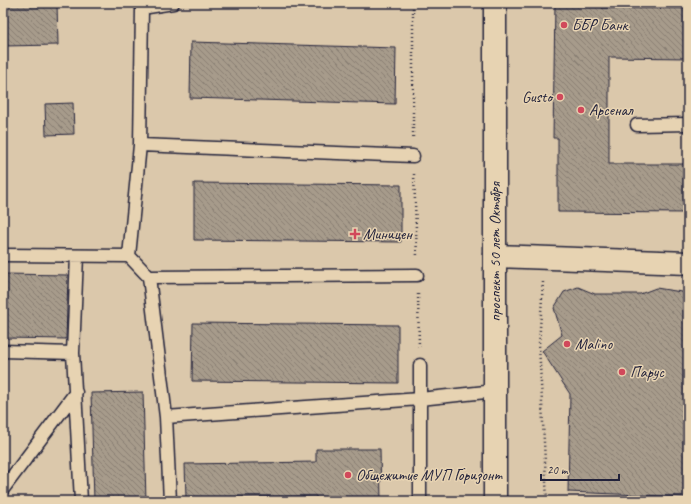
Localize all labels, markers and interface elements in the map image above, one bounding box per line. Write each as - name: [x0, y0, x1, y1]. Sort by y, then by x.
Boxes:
- place label: ББР Банк: [572, 15, 629, 35]
- marker: ББР Банк: [559, 20, 569, 30]
- place label: Gusto: [522, 87, 554, 107]
- marker: Gusto: [555, 92, 565, 102]
- place label: Арсенал: [589, 100, 634, 120]
- marker: Арсенал: [576, 105, 586, 115]
- street label: проспект 50 лет Октября: [485, 181, 505, 322]
- place label: Миницен: [363, 224, 413, 244]
- marker: Миницен: [350, 229, 360, 239]
- place label: Malino: [575, 334, 613, 354]
- marker: Malino: [562, 339, 572, 349]
- place label: Парус: [630, 362, 665, 382]
- marker: Парус: [617, 367, 627, 377]
- scale bar: [541, 456, 619, 482]
- text: 20 m: [547, 462, 569, 478]
- place label: Общежитие МУП Горизонт: [356, 465, 503, 485]
- marker: Общежитие МУП Горизонт: [343, 470, 353, 480]

